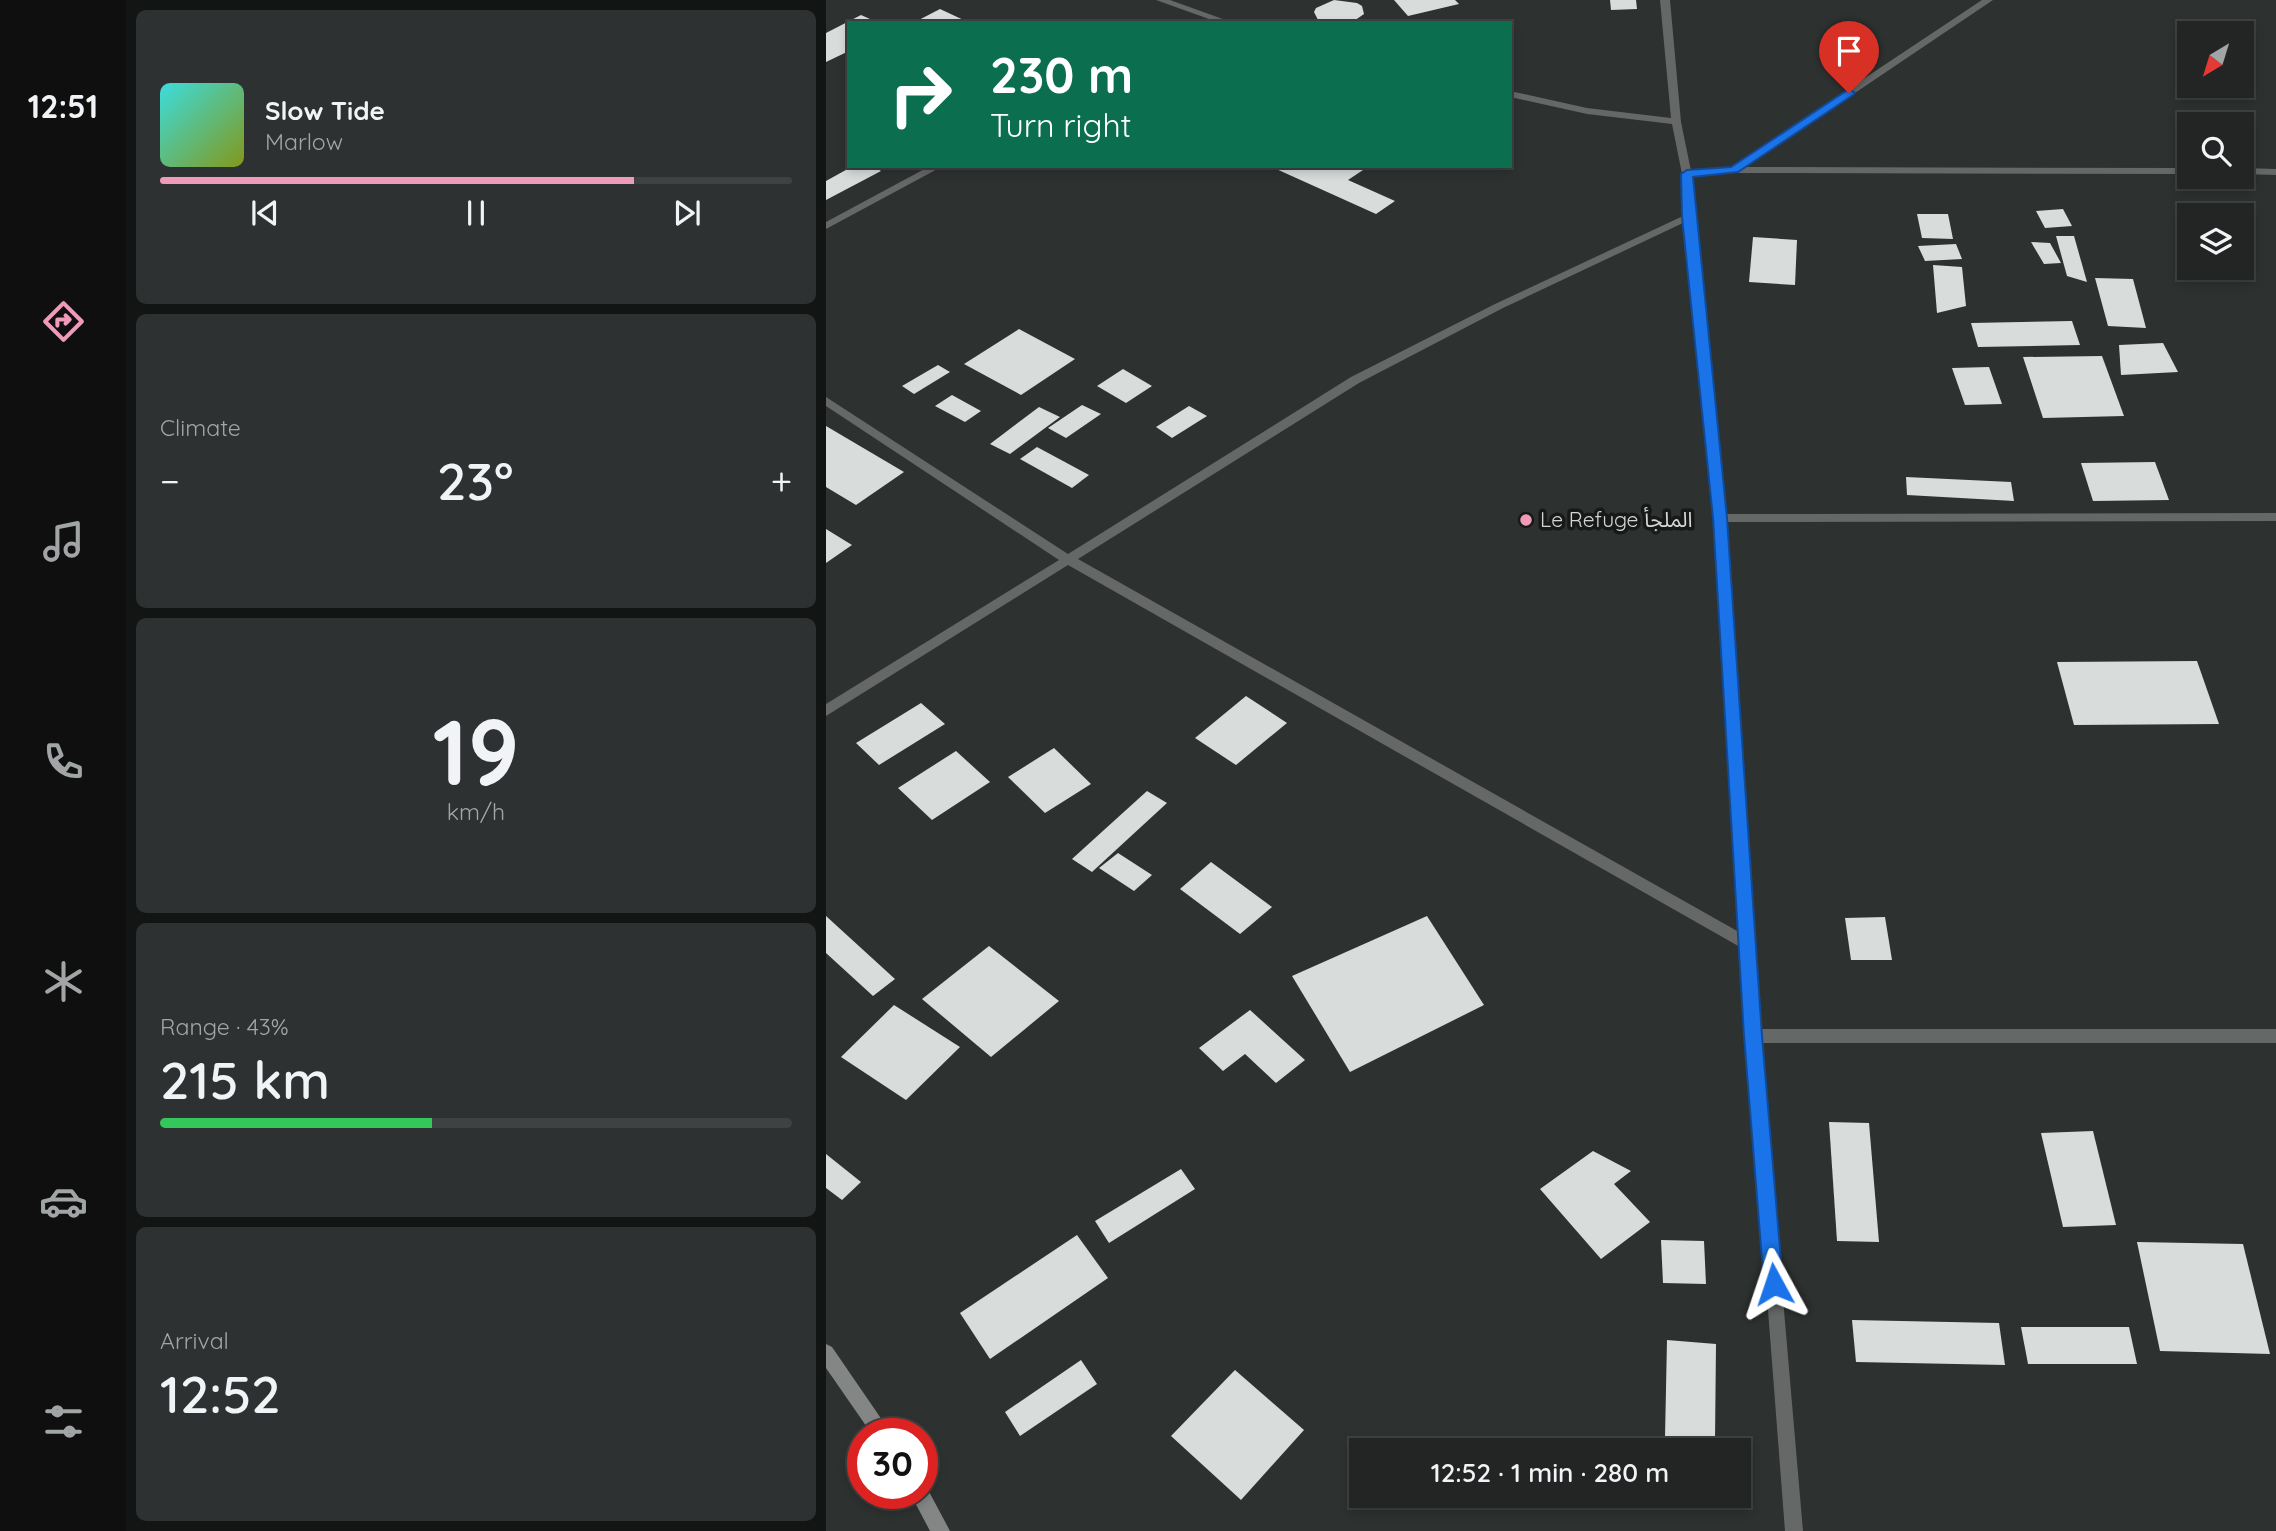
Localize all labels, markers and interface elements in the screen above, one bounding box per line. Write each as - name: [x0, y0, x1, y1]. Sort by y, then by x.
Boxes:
- pin: [1819, 21, 1879, 93]
- north arrow: [2177, 21, 2254, 98]
- map controls: [2177, 21, 2254, 280]
- icon: arrive: [1830, 32, 1868, 70]
- text: 230 m: [990, 44, 1133, 105]
- icon: right: [875, 49, 966, 140]
- text: 12:51: [28, 86, 98, 126]
- text: Slow Tide: [265, 94, 385, 127]
- text: Turn right: [990, 105, 1131, 145]
- button: search: [2177, 112, 2254, 189]
- text: Marlow: [265, 127, 343, 156]
- icon: previous: [246, 194, 284, 232]
- icon: pause: [457, 194, 495, 232]
- icon: next: [668, 194, 706, 232]
- button: layers: [2177, 203, 2254, 280]
- icon: directions: [39, 297, 88, 346]
- text: Climate: [160, 413, 241, 442]
- text: 23°: [437, 448, 513, 513]
- text: −: [160, 457, 180, 505]
- text: +: [771, 457, 792, 505]
- place label: Le Refuge الملجأ: [1540, 506, 1693, 532]
- marker: Le Refuge الملجأ: [1518, 512, 1534, 528]
- icon: music: [39, 517, 88, 566]
- text: 19: [432, 694, 520, 808]
- icon: phone: [39, 737, 88, 786]
- text: km/h: [447, 797, 505, 826]
- icon: climate: [39, 957, 88, 1006]
- text: Range · 43%: [160, 1012, 289, 1041]
- text: 215 km: [160, 1047, 330, 1112]
- icon: car: [39, 1177, 88, 1226]
- position arrow: [1737, 1247, 1811, 1321]
- text: Arrival: [160, 1326, 229, 1355]
- text: 12:52: [160, 1361, 281, 1426]
- icon: filters: [39, 1397, 88, 1446]
- speed limit sign: 30: [847, 1418, 938, 1509]
- text: 12:52 · 1 min · 280 m: [1431, 1456, 1669, 1489]

